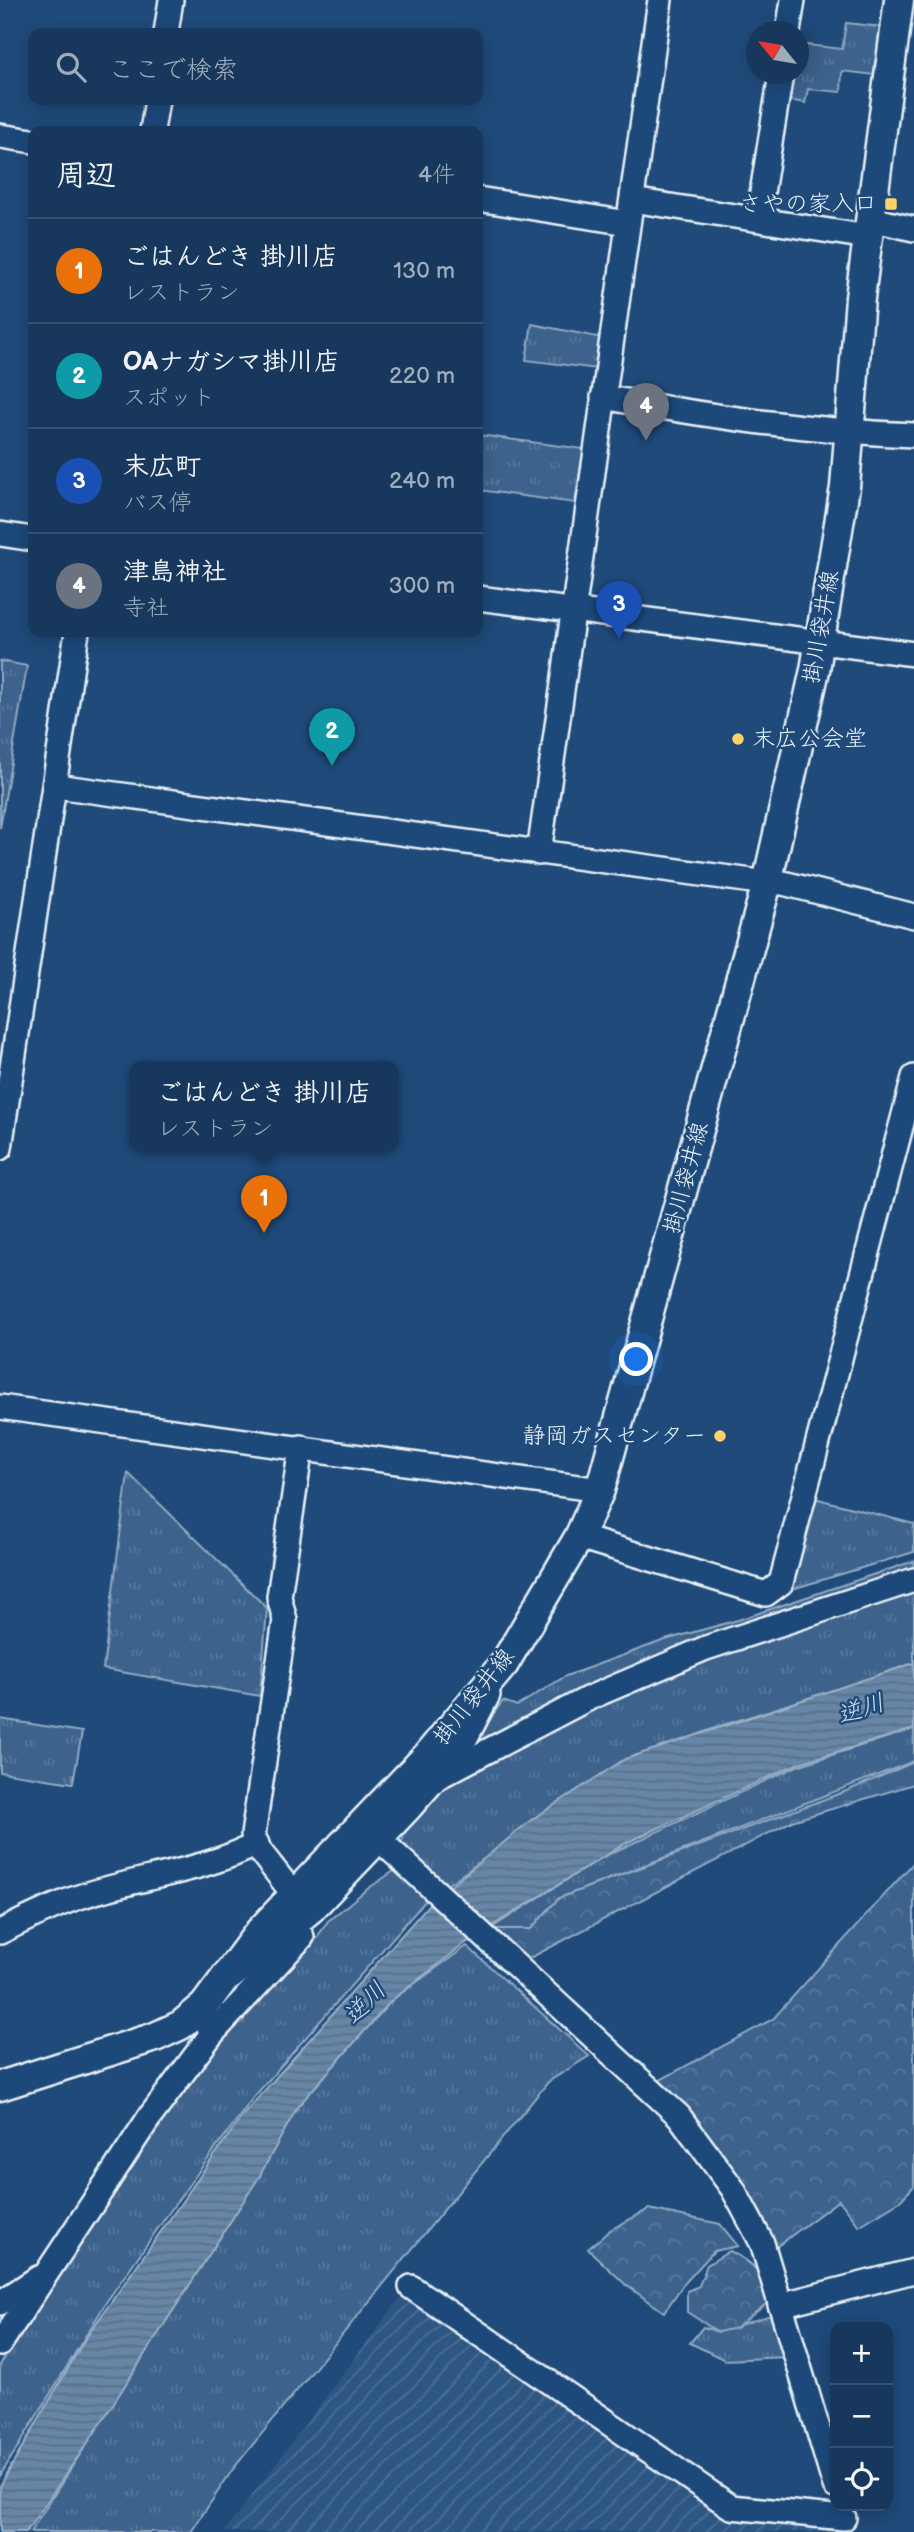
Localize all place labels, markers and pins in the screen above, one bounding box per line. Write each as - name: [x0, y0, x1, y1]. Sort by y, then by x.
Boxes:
- place label: さやの家入口: [739, 190, 877, 218]
- marker: さやの家入口: [883, 196, 899, 212]
- pin: 4: [623, 383, 669, 441]
- pin: 3: [596, 581, 642, 639]
- pin: 2: [309, 708, 355, 766]
- place label: 末広公会堂: [752, 725, 867, 753]
- marker: 末広公会堂: [730, 731, 746, 747]
- pin: 1: [241, 1175, 287, 1233]
- place label: 静岡ガスセンター: [522, 1422, 706, 1450]
- marker: 静岡ガスセンター: [712, 1428, 728, 1444]

